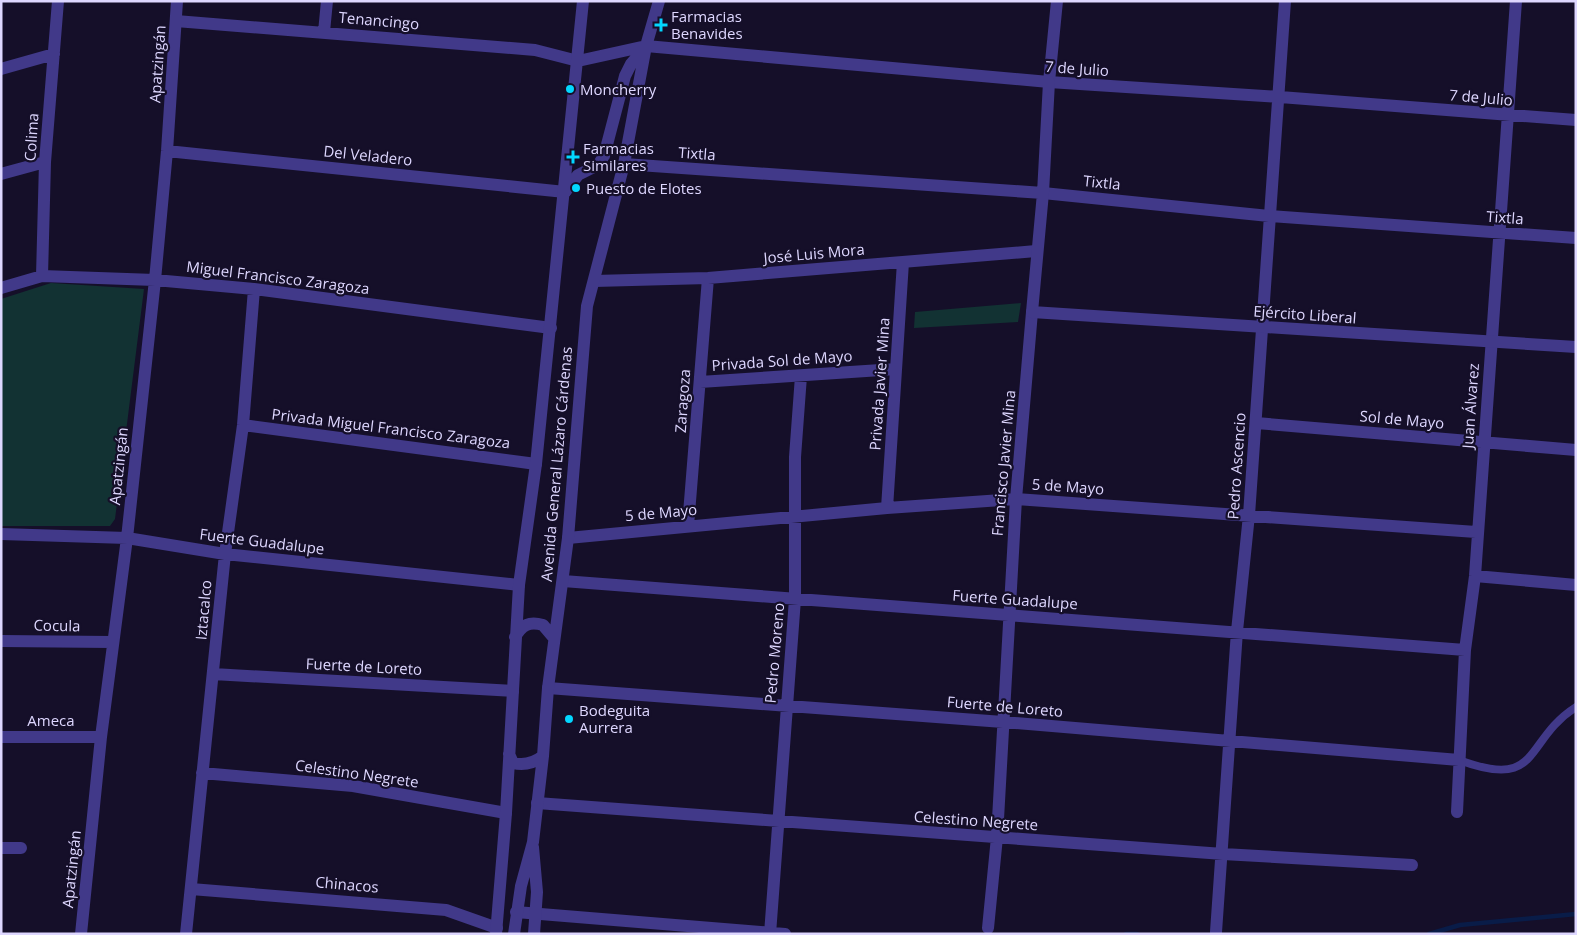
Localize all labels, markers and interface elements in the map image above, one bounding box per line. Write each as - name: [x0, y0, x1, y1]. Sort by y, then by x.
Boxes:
- place label: Farmacias Benavides: [671, 6, 743, 43]
- street label: Tenancingo: [338, 7, 420, 33]
- marker: Farmacias Benavides: [655, 19, 667, 31]
- street label: Apatzingán: [144, 24, 170, 104]
- street label: 7 de Julio: [1044, 56, 1110, 80]
- place label: Moncherry: [580, 79, 657, 99]
- marker: Moncherry: [564, 83, 576, 95]
- street label: 7 de Julio: [1448, 84, 1514, 110]
- street label: Colima: [19, 112, 43, 162]
- place label: Farmacias Similares: [583, 138, 654, 175]
- street label: Del Veladero: [323, 140, 413, 170]
- street label: Tixtla: [678, 142, 716, 164]
- marker: Farmacias Similares: [567, 151, 579, 163]
- street label: Tixtla: [1082, 170, 1122, 194]
- place label: Puesto de Elotes: [586, 178, 702, 198]
- marker: Puesto de Elotes: [570, 182, 582, 194]
- street label: Tixtla: [1486, 206, 1524, 228]
- street label: José Luis Mora: [761, 239, 865, 268]
- street label: Miguel Francisco Zaragoza: [185, 256, 371, 298]
- street label: Ejército Liberal: [1253, 300, 1357, 328]
- street label: Privada Javier Mina: [864, 317, 894, 451]
- street label: Privada Sol de Mayo: [711, 345, 853, 375]
- street label: Avenida General Lázaro Cárdenas: [536, 346, 576, 582]
- street label: Juan Álvarez: [1457, 363, 1483, 451]
- street label: Zaragoza: [670, 368, 694, 434]
- street label: Francisco Javier Mina: [987, 389, 1019, 537]
- street label: Privada Miguel Francisco Zaragoza: [270, 403, 512, 453]
- street label: Sol de Mayo: [1359, 405, 1445, 433]
- street label: Pedro Ascencio: [1222, 412, 1250, 520]
- street label: Apatzingán: [104, 426, 132, 506]
- street label: 5 de Mayo: [1031, 474, 1105, 498]
- street label: 5 de Mayo: [624, 499, 698, 525]
- street label: Fuerte Guadalupe: [198, 523, 326, 559]
- street label: Iztacalco: [190, 579, 216, 641]
- street label: Fuerte Guadalupe: [952, 585, 1078, 613]
- street label: Pedro Moreno: [760, 602, 788, 704]
- street label: Cocula: [33, 615, 81, 635]
- street label: Fuerte de Loreto: [305, 653, 423, 679]
- street label: Fuerte de Loreto: [946, 691, 1064, 721]
- place label: Bodeguita Aurrera: [579, 700, 650, 737]
- street label: Ameca: [27, 710, 75, 730]
- marker: Bodeguita Aurrera: [563, 713, 575, 725]
- street label: Celestino Negrete: [294, 754, 420, 792]
- street label: Celestino Negrete: [913, 806, 1039, 834]
- street label: Apatzingán: [57, 829, 85, 909]
- street label: Chinacos: [315, 871, 379, 897]

